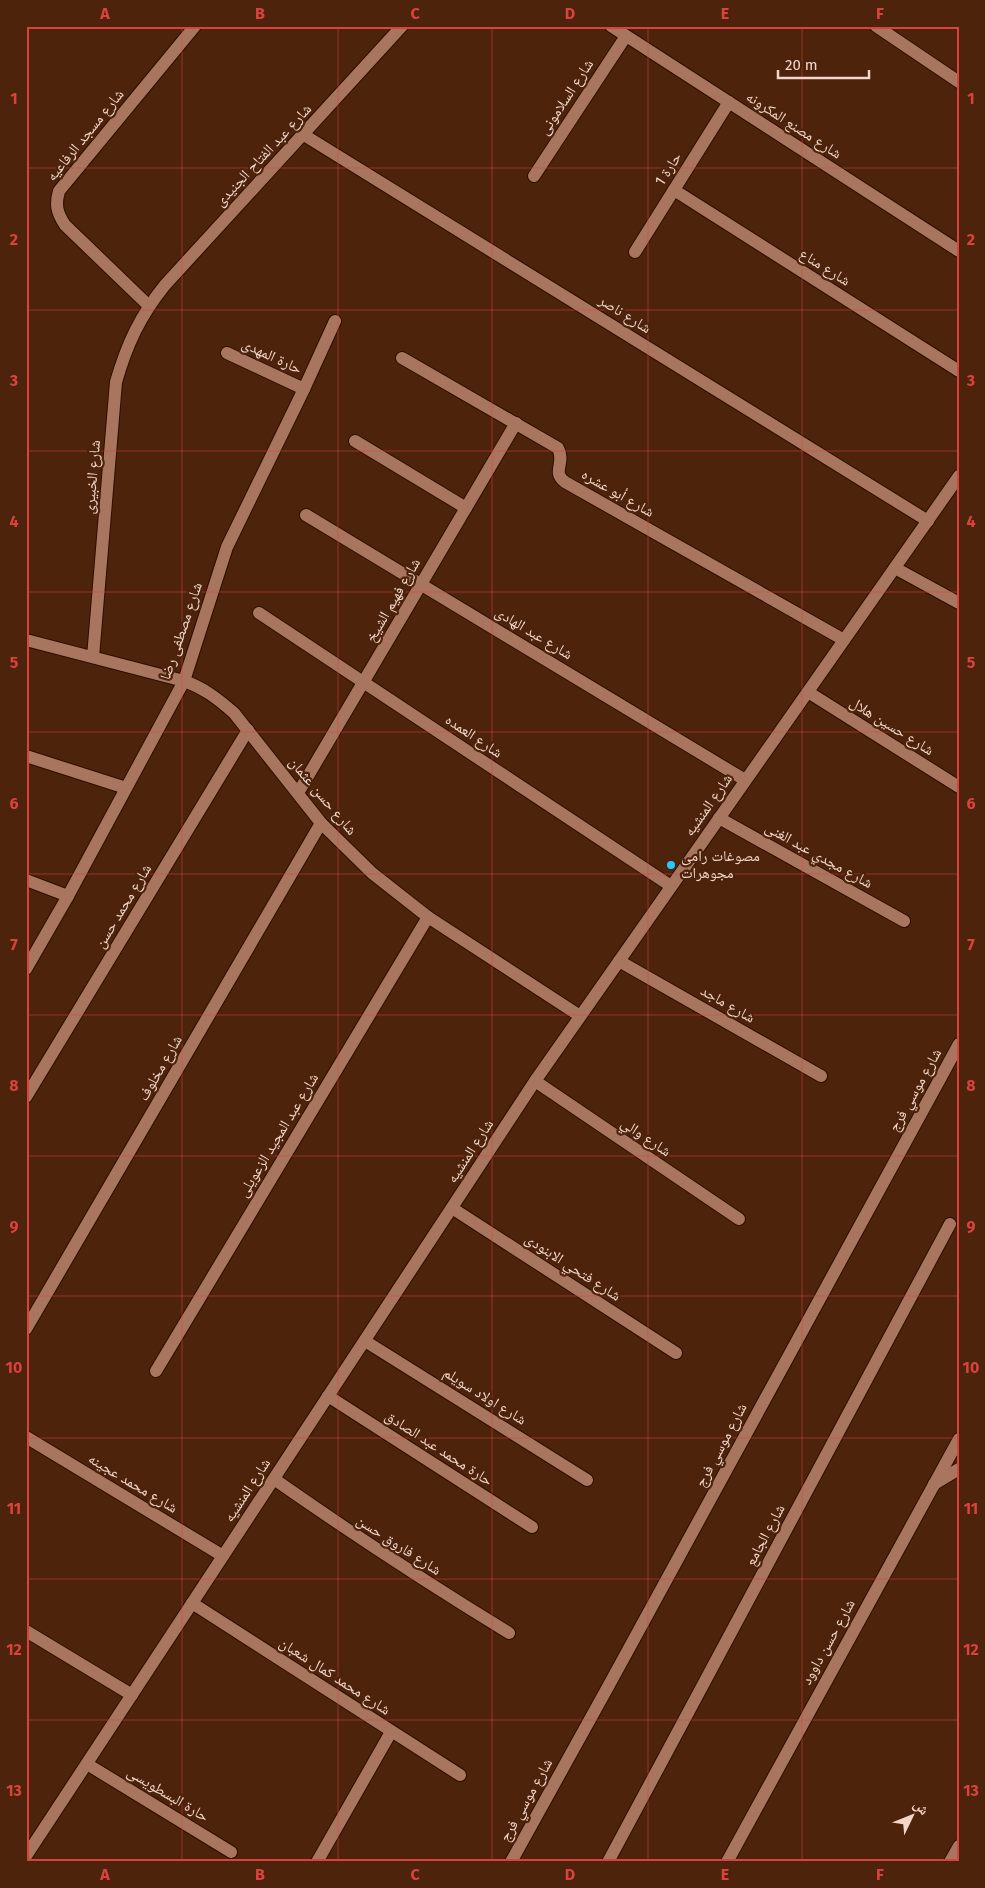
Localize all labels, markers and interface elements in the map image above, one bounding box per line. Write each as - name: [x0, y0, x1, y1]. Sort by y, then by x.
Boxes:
- text: A: [99, 4, 110, 23]
- text: B: [255, 4, 265, 23]
- text: C: [410, 4, 420, 23]
- text: D: [565, 4, 575, 23]
- text: E: [721, 4, 729, 23]
- text: F: [876, 4, 884, 23]
- scale bar: [778, 48, 869, 80]
- street label: شارع السلامونى: [535, 56, 598, 139]
- text: 20 m: [785, 56, 818, 74]
- street label: شارع مسجد الرفاعيه: [42, 85, 128, 185]
- street label: شارع مصنع المكرونه: [742, 87, 845, 164]
- text: 1: [10, 89, 18, 108]
- text: 1: [967, 89, 975, 108]
- street label: شارع عبد الفتاح الجنيدى: [211, 100, 316, 211]
- street label: حارة 1: [651, 149, 685, 189]
- text: 2: [10, 230, 18, 249]
- text: 2: [967, 230, 975, 249]
- street label: شارع مناع: [796, 244, 854, 291]
- street label: شارع ناصر: [594, 290, 655, 338]
- street label: حارة المهدى: [239, 334, 305, 379]
- text: 3: [9, 371, 18, 390]
- text: 3: [966, 371, 975, 390]
- street label: شارع الخبيرى: [80, 439, 105, 515]
- street label: شارع أبو عشره: [578, 465, 658, 522]
- text: 4: [9, 512, 19, 531]
- text: 4: [966, 512, 976, 531]
- street label: شارع فهيم الشيخ: [362, 555, 425, 646]
- street label: شارع مصطفى رضا: [156, 580, 207, 682]
- street label: شارع عبد الهادى: [491, 603, 576, 664]
- text: 5: [10, 653, 19, 672]
- text: 5: [967, 653, 976, 672]
- street label: شارع حسين هلال: [846, 693, 938, 760]
- street label: شارع العمده: [442, 710, 506, 762]
- street label: شارع حسن عثمان: [284, 753, 361, 839]
- street label: شارع المنشيه: [680, 770, 737, 840]
- text: 6: [9, 794, 19, 813]
- text: 6: [966, 794, 976, 813]
- street label: شارع مجدي عبد الغنى: [761, 818, 876, 895]
- place label: مصوغات رامى مجوهرات: [681, 847, 760, 882]
- marker: مصوغات رامى مجوهرات: [665, 859, 677, 871]
- street label: شارع محمد حسن: [91, 861, 156, 952]
- text: 7: [10, 935, 18, 954]
- text: 7: [967, 935, 975, 954]
- street label: شارع ماجد: [697, 981, 758, 1028]
- street label: شارع مخلوف: [134, 1032, 187, 1105]
- street label: شارع موسي فرج: [885, 1045, 948, 1136]
- street label: شارع عبد المجيد الزعويلى: [234, 1070, 323, 1201]
- text: 8: [9, 1076, 19, 1095]
- text: 8: [966, 1076, 976, 1095]
- street label: شارع والي: [616, 1114, 675, 1163]
- street label: شارع المنشيه: [443, 1116, 498, 1187]
- text: 9: [10, 1217, 19, 1236]
- text: 9: [967, 1217, 976, 1236]
- street label: شارع فتحي الابنودى: [520, 1229, 624, 1307]
- text: 10: [6, 1358, 22, 1377]
- text: 10: [963, 1358, 979, 1377]
- street label: شارع اولاد سويلم: [440, 1363, 530, 1430]
- street label: شارع موسي فرج: [691, 1400, 753, 1491]
- street label: حارة محمد عبد الصادق: [381, 1407, 496, 1491]
- street label: شارع محمد عجينه: [85, 1449, 181, 1518]
- street label: شارع المنشيه: [220, 1455, 275, 1526]
- text: 11: [7, 1499, 21, 1518]
- text: 11: [964, 1499, 978, 1518]
- street label: شارع الجامع: [741, 1501, 790, 1569]
- street label: شارع فاروق حسن: [353, 1511, 445, 1580]
- street label: شارع حسن داوود: [797, 1596, 860, 1688]
- street label: شارع محمد كمال شعبان: [276, 1633, 394, 1720]
- text: 12: [6, 1640, 22, 1659]
- text: 12: [963, 1640, 979, 1659]
- street label: شارع موسي فرج: [496, 1755, 559, 1846]
- street label: حارة البسطويسى: [123, 1763, 213, 1827]
- text: 13: [6, 1781, 22, 1800]
- text: 13: [963, 1781, 979, 1800]
- north arrow: [888, 1790, 938, 1840]
- text: ش: [910, 1796, 933, 1819]
- text: A: [99, 1865, 110, 1884]
- text: B: [255, 1865, 265, 1884]
- text: C: [410, 1865, 420, 1884]
- text: D: [565, 1865, 575, 1884]
- text: E: [721, 1865, 729, 1884]
- text: F: [876, 1865, 884, 1884]

